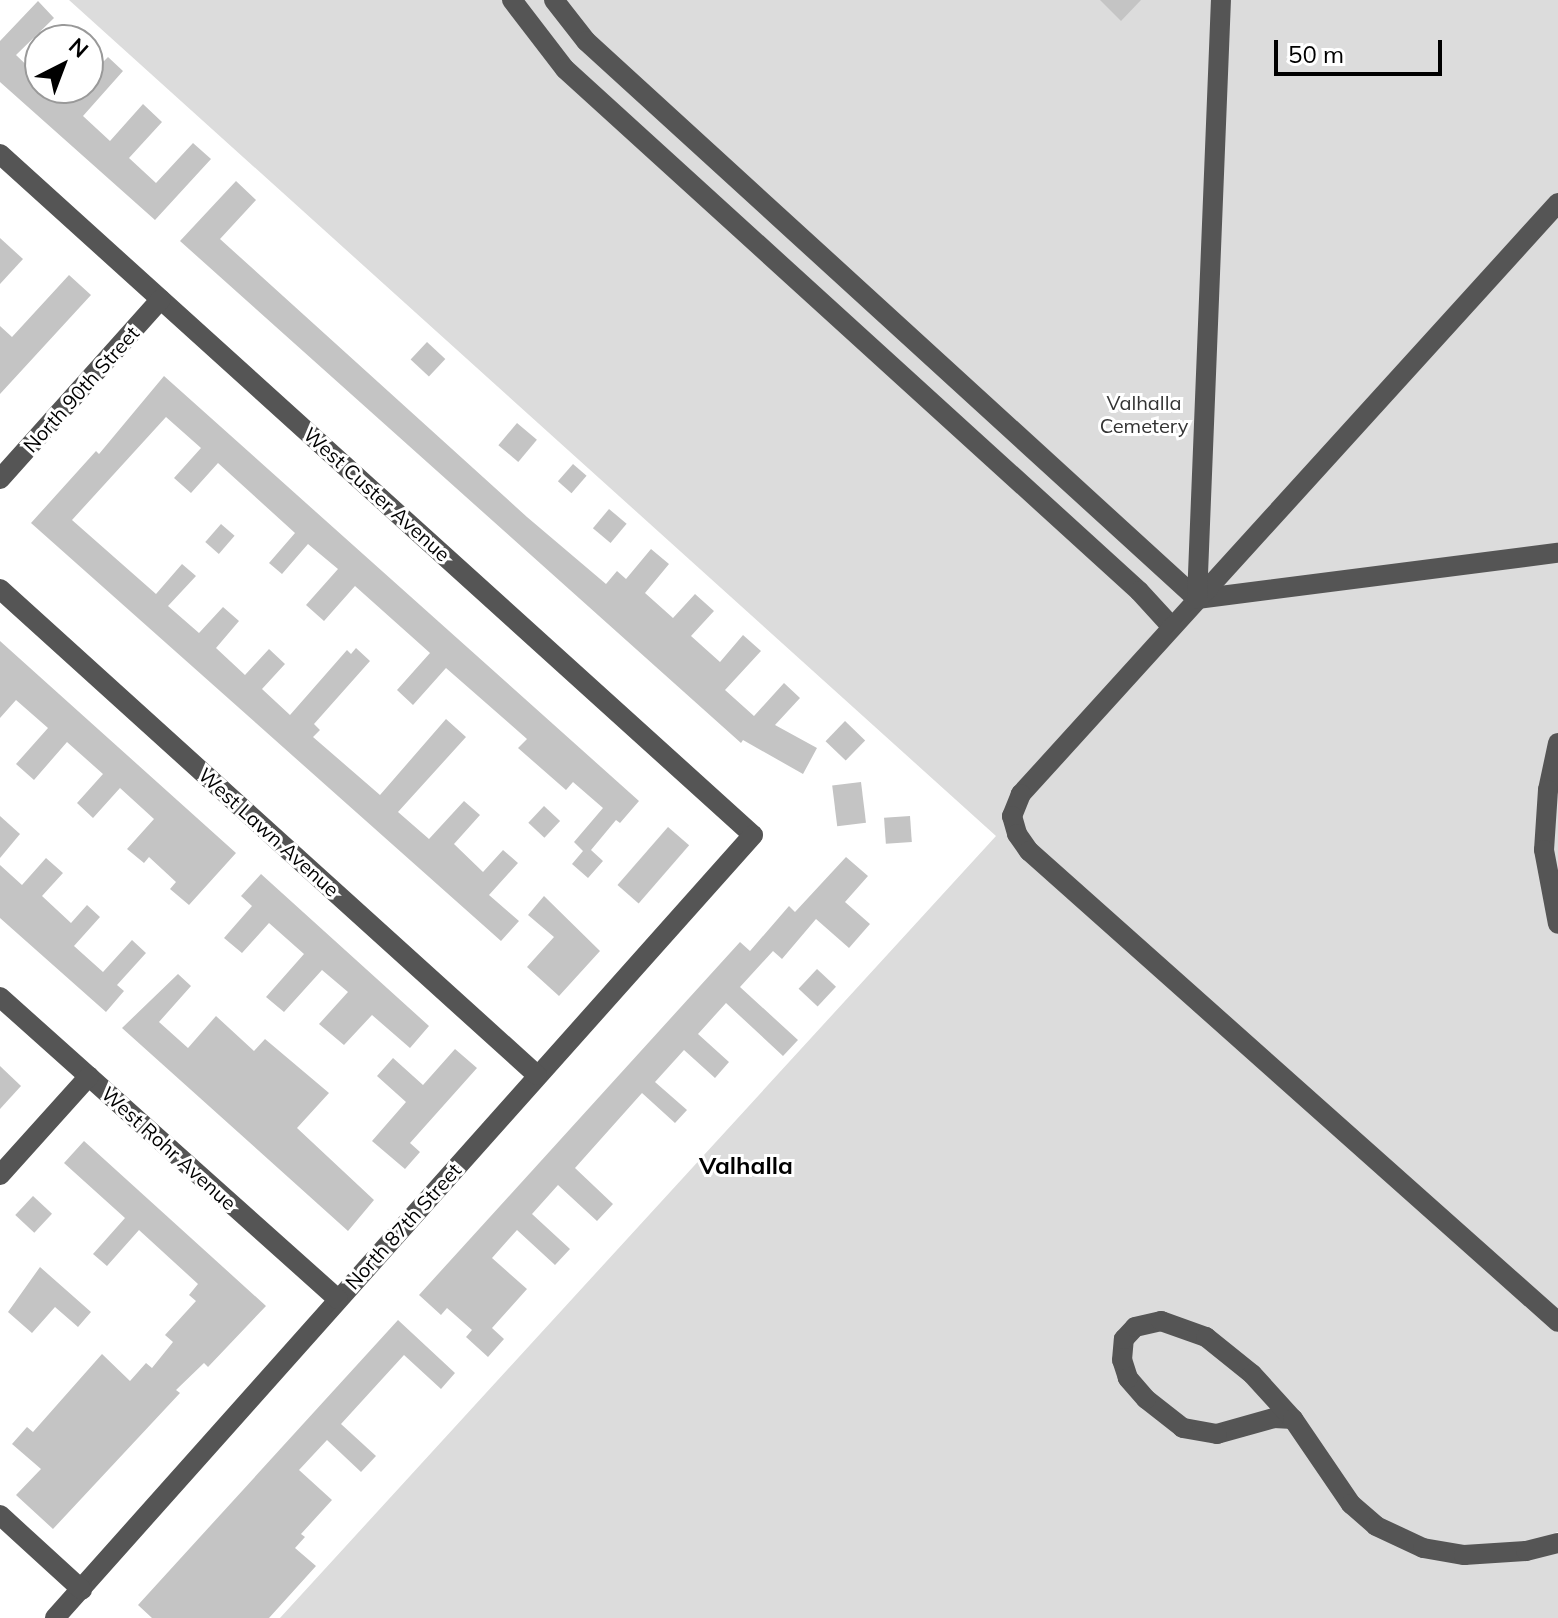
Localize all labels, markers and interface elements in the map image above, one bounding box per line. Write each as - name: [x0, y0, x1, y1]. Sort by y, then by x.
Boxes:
- north arrow: [24, 24, 104, 104]
- scale bar: [1278, 24, 1446, 74]
- text: N: [63, 32, 94, 64]
- text: 50 m: [1288, 39, 1344, 69]
- street label: North 90th Street: [18, 321, 144, 457]
- park label: Valhalla Cemetery: [1100, 390, 1188, 437]
- street label: West Custer Avenue: [299, 422, 455, 566]
- street label: West Lawn Avenue: [194, 763, 344, 901]
- street label: West Rohr Avenue: [97, 1081, 241, 1215]
- district label: Valhalla: [699, 1152, 793, 1180]
- street label: North 87th Street: [340, 1158, 466, 1294]

